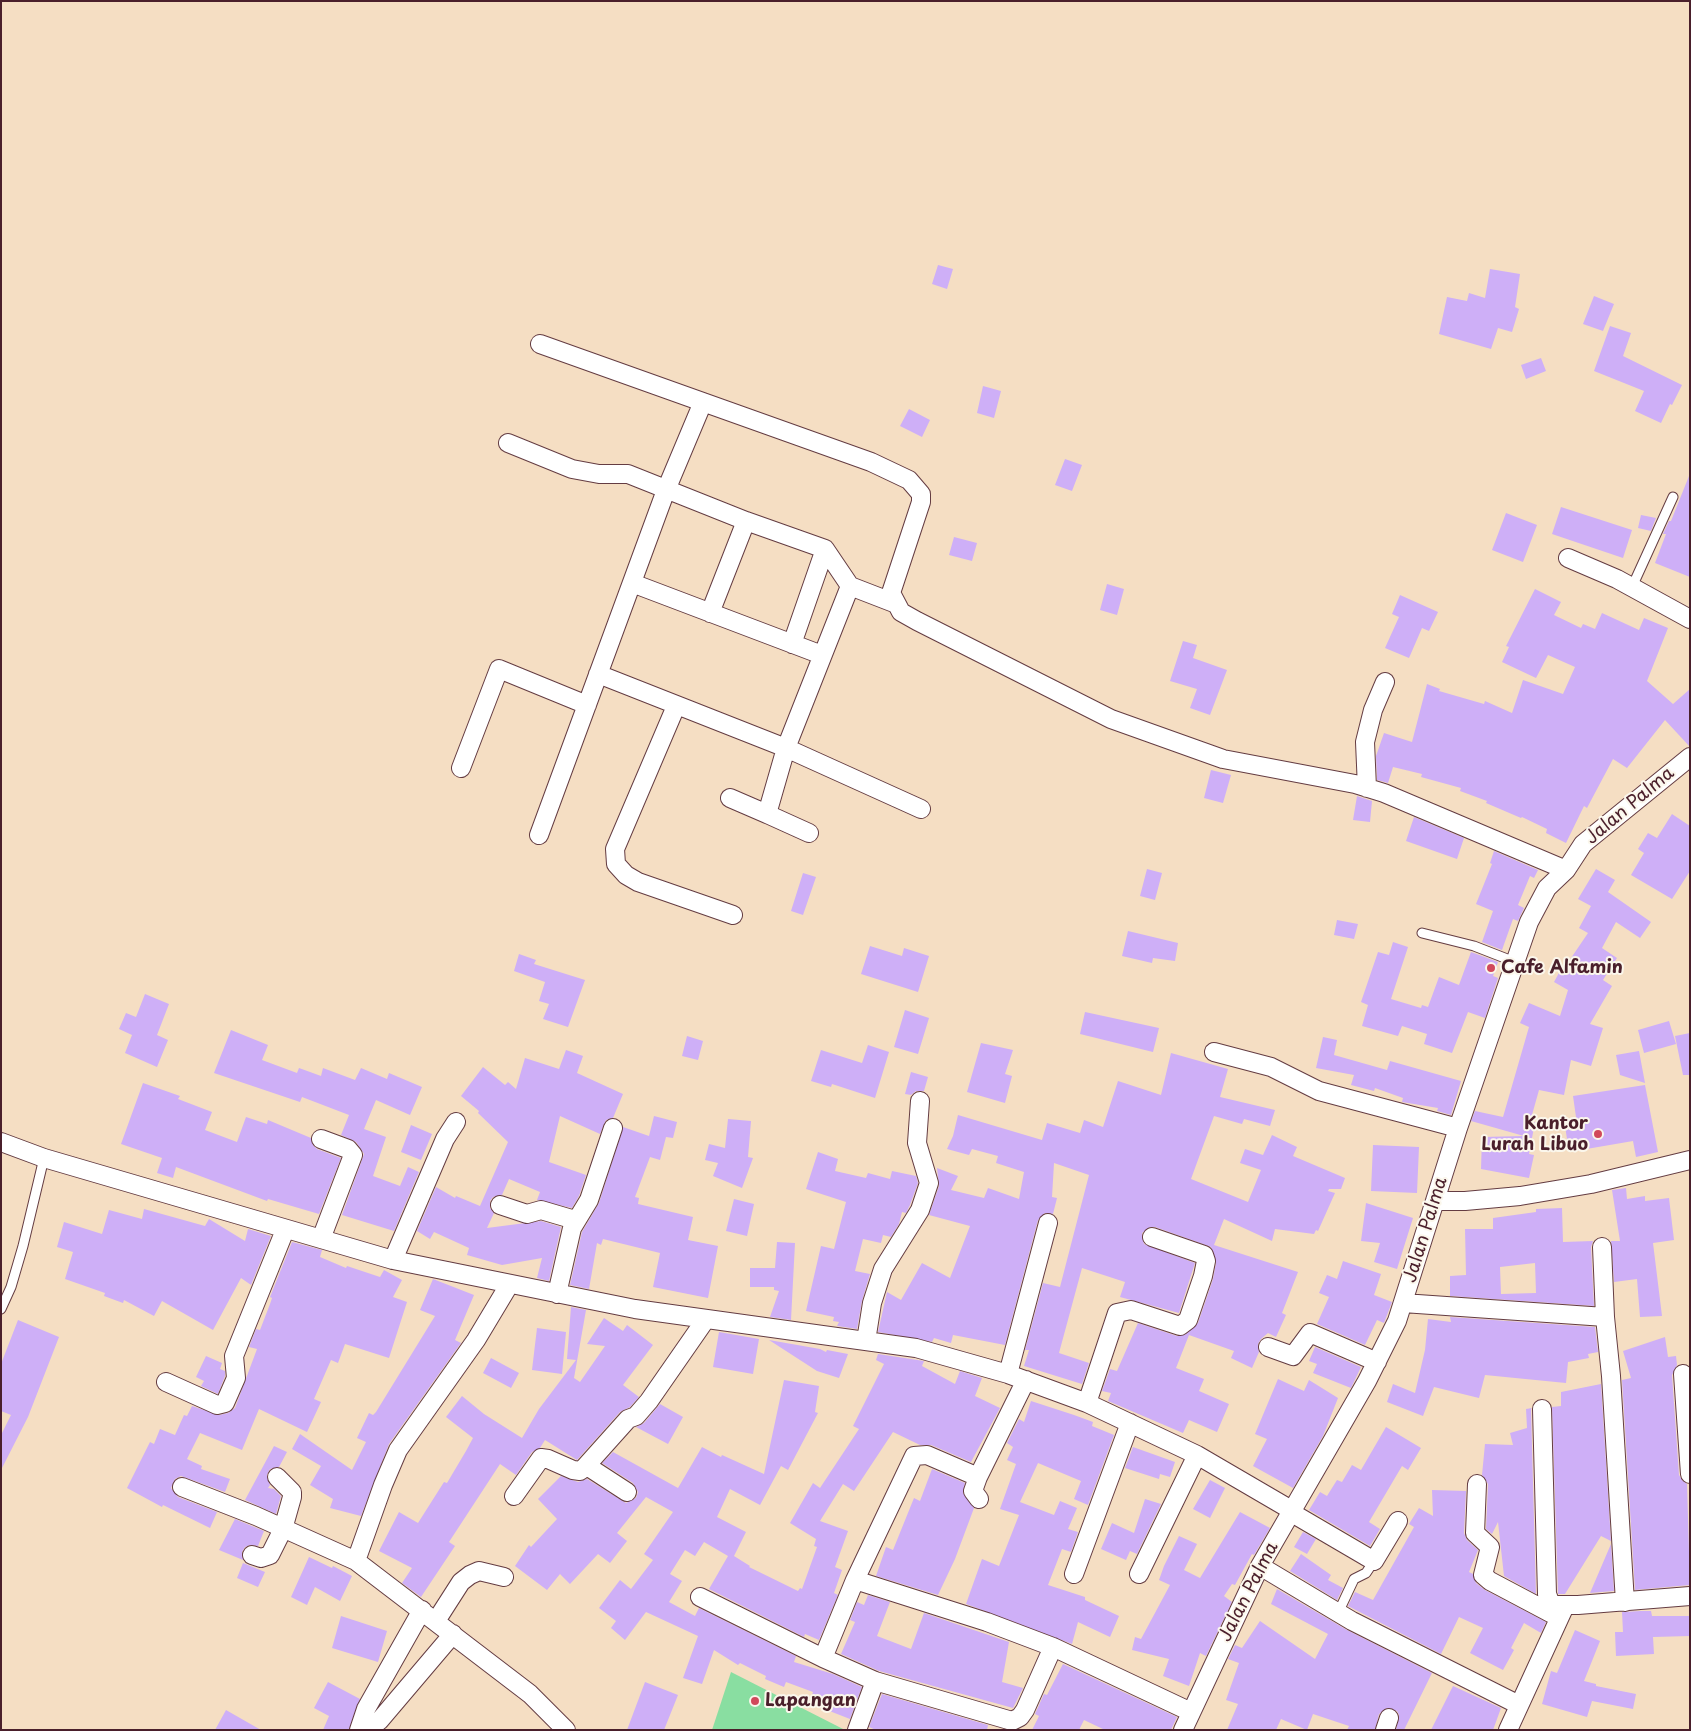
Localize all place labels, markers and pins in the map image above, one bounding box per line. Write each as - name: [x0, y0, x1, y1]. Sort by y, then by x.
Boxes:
- place label: Cafe Alfamin: [1501, 957, 1623, 979]
- marker: Cafe Alfamin: [1485, 962, 1497, 974]
- place label: Kantor Lurah Libuo: [1481, 1113, 1588, 1156]
- marker: Kantor Lurah Libuo: [1592, 1128, 1604, 1140]
- place label: Lapangan: [765, 1690, 856, 1712]
- marker: Lapangan: [749, 1695, 761, 1707]

